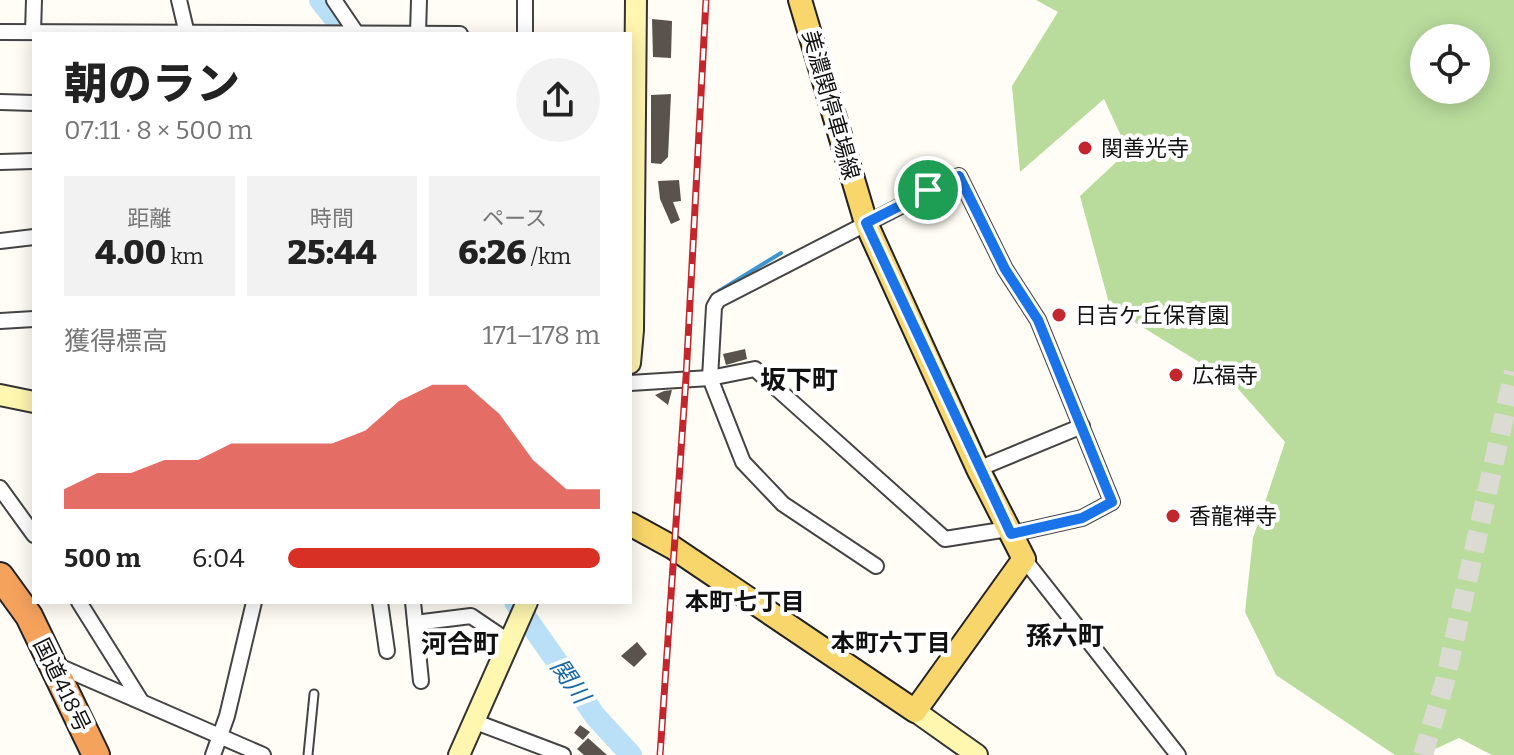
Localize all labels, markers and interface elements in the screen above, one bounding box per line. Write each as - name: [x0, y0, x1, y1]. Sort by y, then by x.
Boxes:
- map controls: [1410, 24, 1490, 104]
- button: locate: [1410, 24, 1490, 104]
- street label: 美濃関停車場線: [797, 27, 865, 183]
- text: 朝のラン: [64, 58, 240, 111]
- button: share: [516, 58, 600, 142]
- text: 07:11 · 8 × 500 m: [64, 115, 253, 146]
- place label: 関善光寺: [1101, 135, 1189, 162]
- marker: 関善光寺: [1076, 139, 1094, 157]
- pin: [894, 156, 962, 224]
- icon: arrive: [906, 168, 950, 212]
- text: 距離: [127, 205, 171, 232]
- text: 時間: [310, 205, 354, 232]
- text: ペース: [482, 205, 547, 232]
- text: 4.00: [95, 232, 166, 273]
- text: 25:44: [287, 232, 377, 273]
- text: 6:26: [458, 232, 526, 273]
- text: km: [166, 243, 204, 270]
- text: /km: [526, 243, 571, 270]
- place label: 日吉ケ丘保育園: [1075, 302, 1229, 329]
- marker: 日吉ケ丘保育園: [1050, 306, 1068, 324]
- text: 171–178 m: [482, 320, 600, 351]
- text: 獲得標高: [64, 326, 168, 357]
- place label: 広福寺: [1192, 362, 1258, 389]
- district label: 坂下町: [760, 365, 838, 396]
- marker: 広福寺: [1167, 366, 1185, 384]
- place label: 香龍禅寺: [1189, 503, 1277, 530]
- marker: 香龍禅寺: [1164, 507, 1182, 525]
- text: 500 m: [64, 543, 141, 574]
- text: 6:04: [192, 543, 245, 574]
- district label: 本町七丁目: [685, 588, 805, 616]
- district label: 孫六町: [1026, 621, 1104, 652]
- district label: 河合町: [421, 629, 499, 660]
- district label: 本町六丁目: [831, 629, 951, 657]
- street label: 国道418号: [28, 634, 96, 736]
- water label: 関川: [545, 653, 597, 711]

